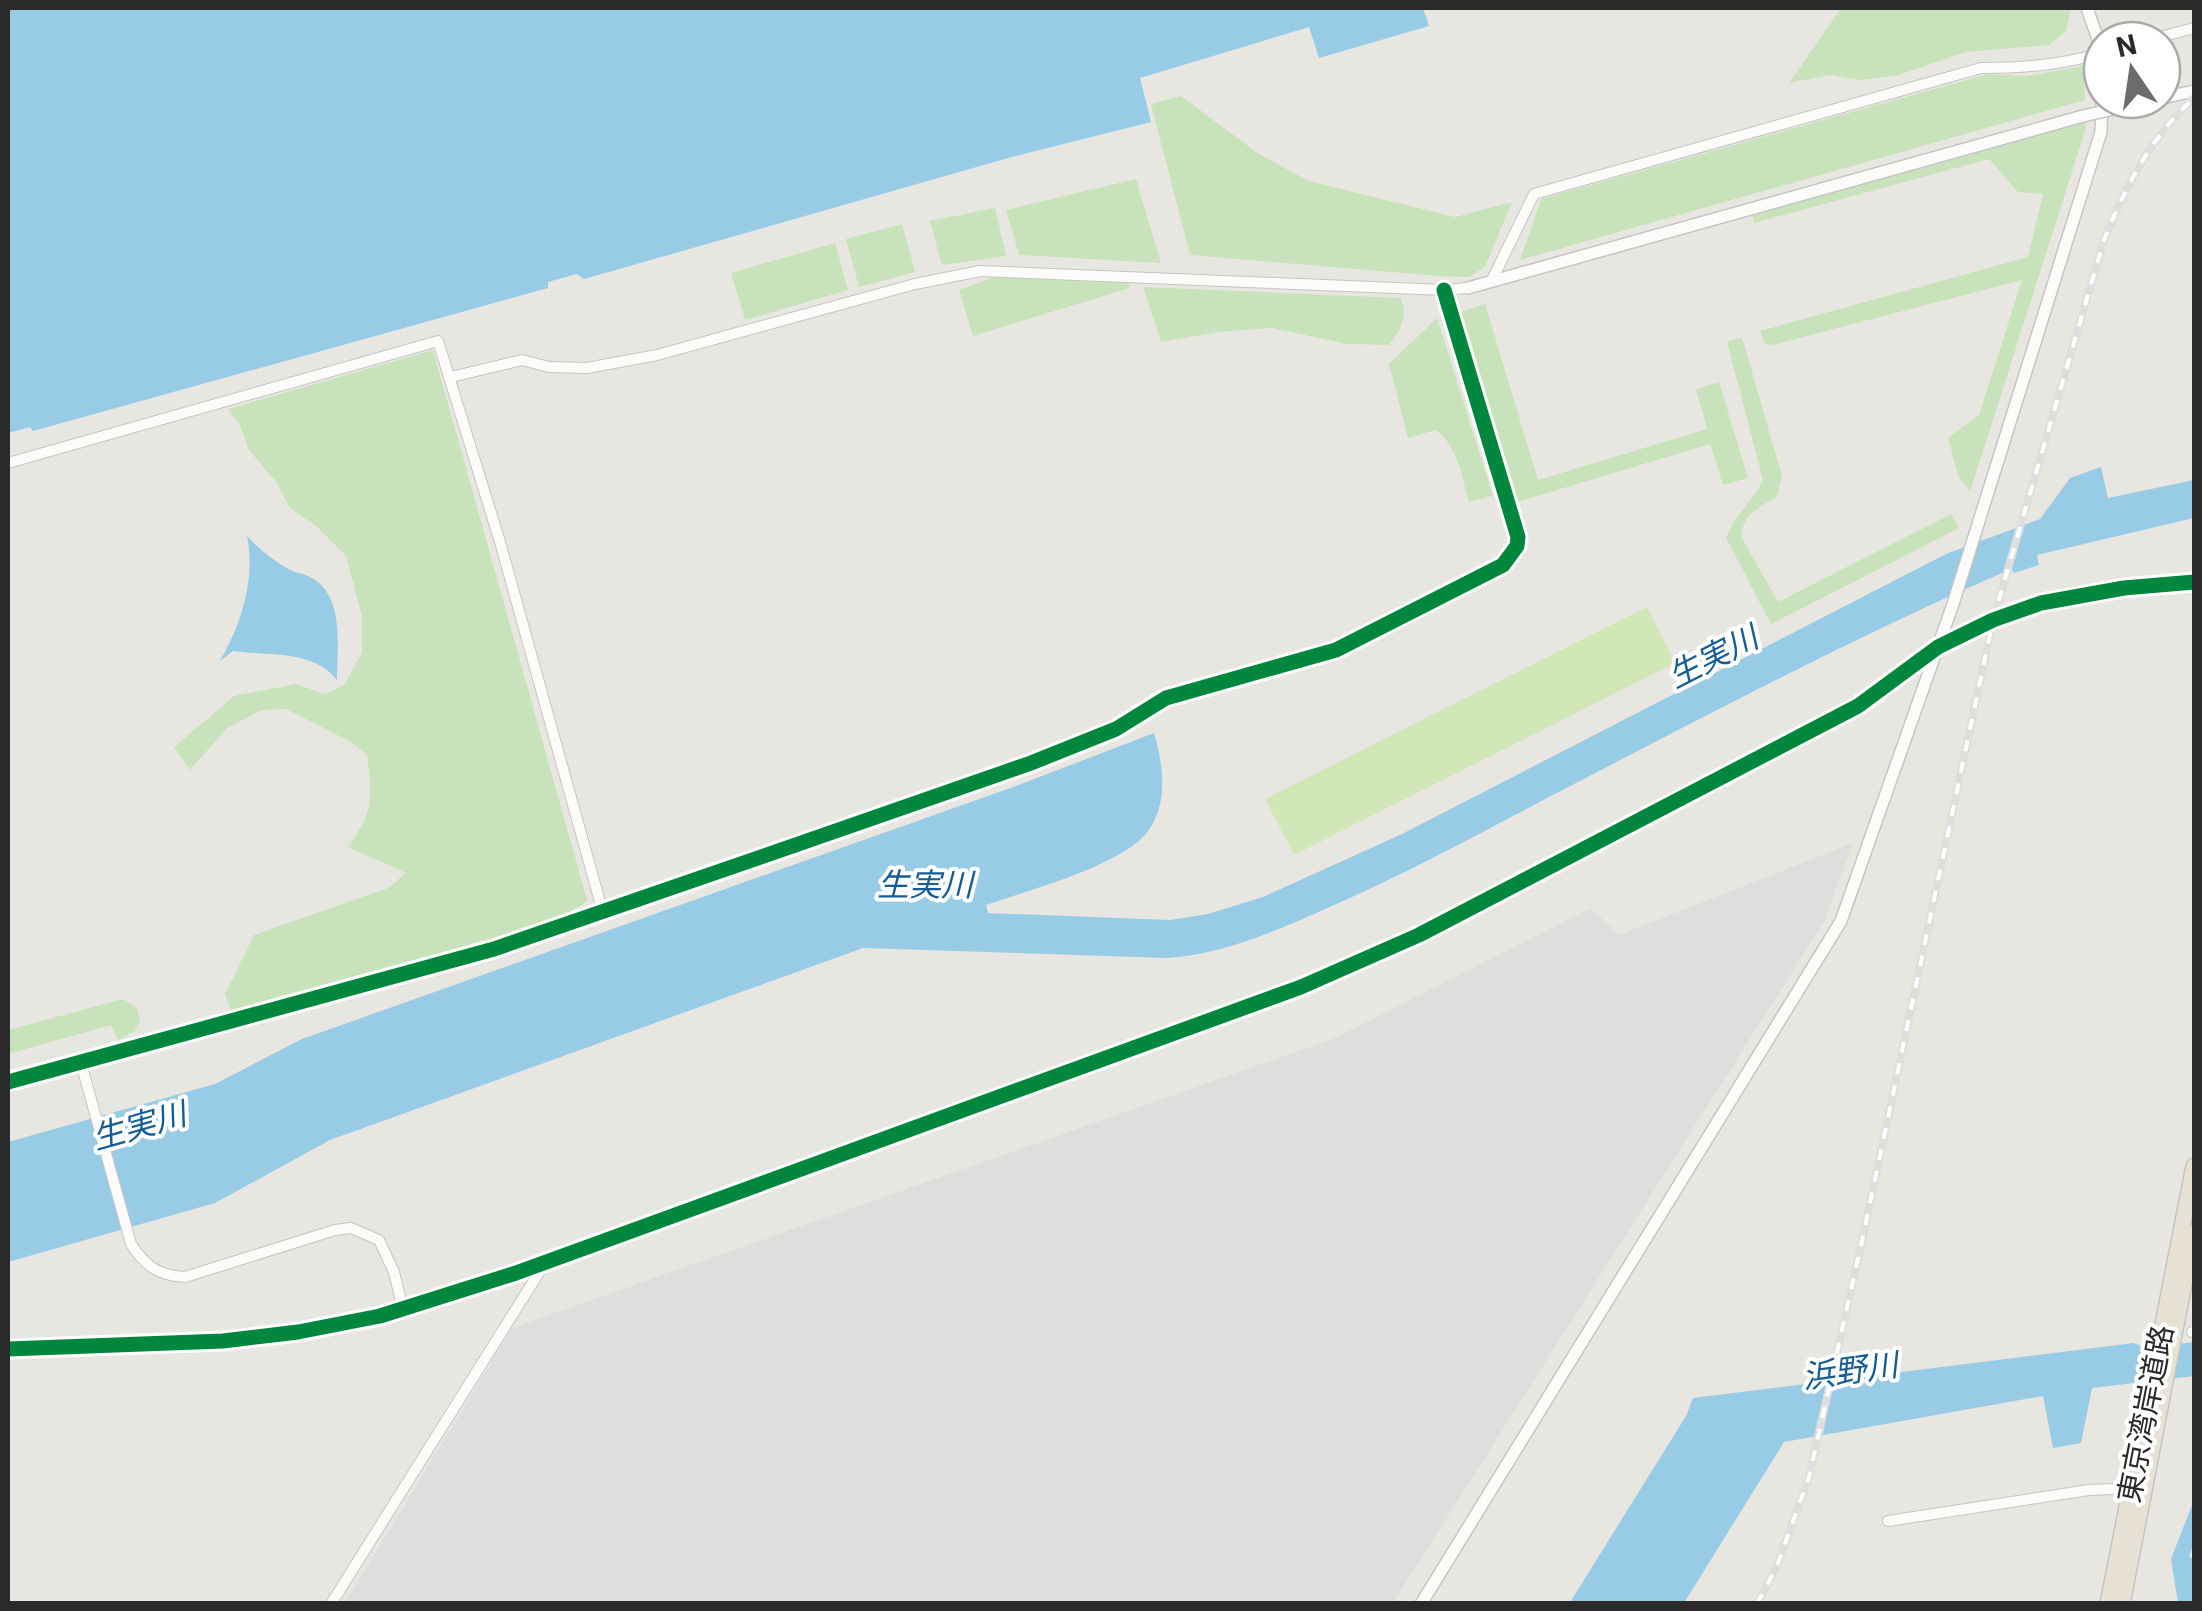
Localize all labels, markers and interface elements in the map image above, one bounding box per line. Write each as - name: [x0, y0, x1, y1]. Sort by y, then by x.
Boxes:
- north arrow: [2082, 20, 2182, 120]
- text: N: [2113, 28, 2140, 64]
- water label: 生実川: [1662, 617, 1767, 696]
- water label: 生実川: [877, 866, 976, 904]
- water label: 生実川: [88, 1094, 193, 1157]
- street label: 東京湾岸道路: [2111, 1322, 2180, 1506]
- water label: 浜野川: [1800, 1345, 1903, 1396]

